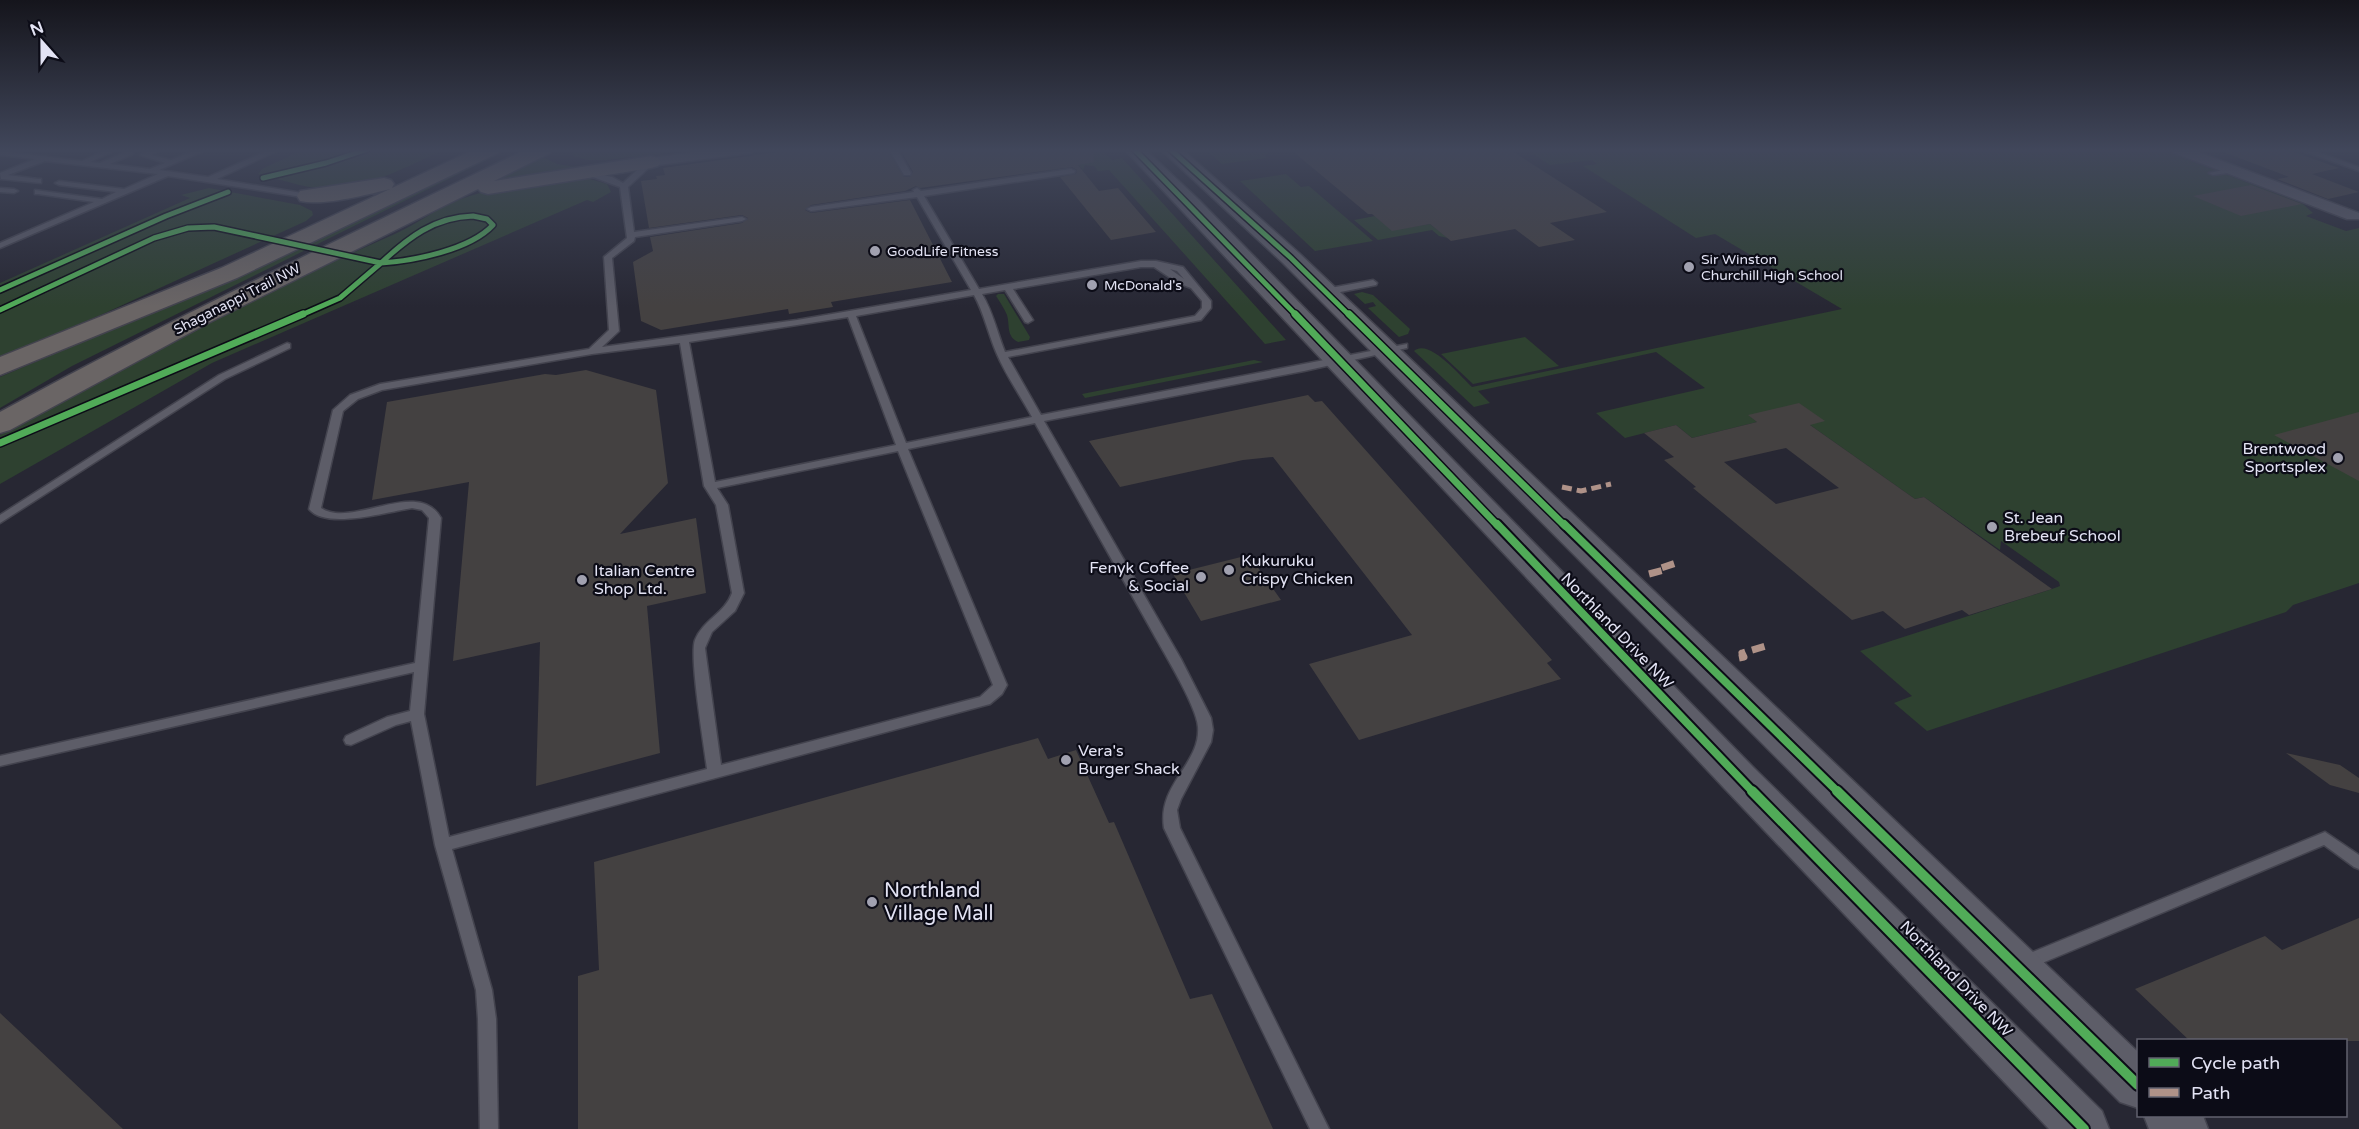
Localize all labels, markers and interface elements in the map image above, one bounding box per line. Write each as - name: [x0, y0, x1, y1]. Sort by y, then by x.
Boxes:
- north arrow: [12, 12, 72, 72]
- text: N: [27, 17, 47, 41]
- place label: GoodLife Fitness: [887, 243, 999, 260]
- marker: GoodLife Fitness: [868, 244, 882, 258]
- place label: Sir Winston Churchill High School: [1701, 251, 1843, 284]
- street label: Shaganappi Trail NW: [171, 260, 303, 338]
- marker: Sir Winston Churchill High School: [1682, 260, 1696, 274]
- place label: McDonald's: [1104, 277, 1182, 294]
- marker: McDonald's: [1085, 278, 1099, 292]
- place label: Brentwood Sportsplex: [2242, 439, 2326, 477]
- marker: Brentwood Sportsplex: [2331, 451, 2345, 465]
- place label: St. Jean Brebeuf School: [2004, 508, 2121, 546]
- marker: St. Jean Brebeuf School: [1985, 520, 1999, 534]
- place label: Kukuruku Crispy Chicken: [1241, 551, 1353, 589]
- place label: Fenyk Coffee & Social: [1089, 558, 1189, 596]
- place label: Italian Centre Shop Ltd.: [594, 561, 695, 599]
- marker: Kukuruku Crispy Chicken: [1222, 563, 1236, 577]
- street label: Northland Drive NW: [1556, 569, 1678, 693]
- marker: Fenyk Coffee & Social: [1194, 570, 1208, 584]
- marker: Italian Centre Shop Ltd.: [575, 573, 589, 587]
- place label: Vera's Burger Shack: [1078, 741, 1180, 779]
- marker: Vera's Burger Shack: [1059, 753, 1073, 767]
- place label: Northland Village Mall: [884, 879, 994, 926]
- marker: Northland Village Mall: [865, 895, 879, 909]
- street label: Northland Drive NW: [1895, 917, 2017, 1041]
- legend: [2137, 1039, 2347, 1117]
- text: Cycle path: [2191, 1052, 2280, 1074]
- text: Path: [2191, 1082, 2230, 1104]

